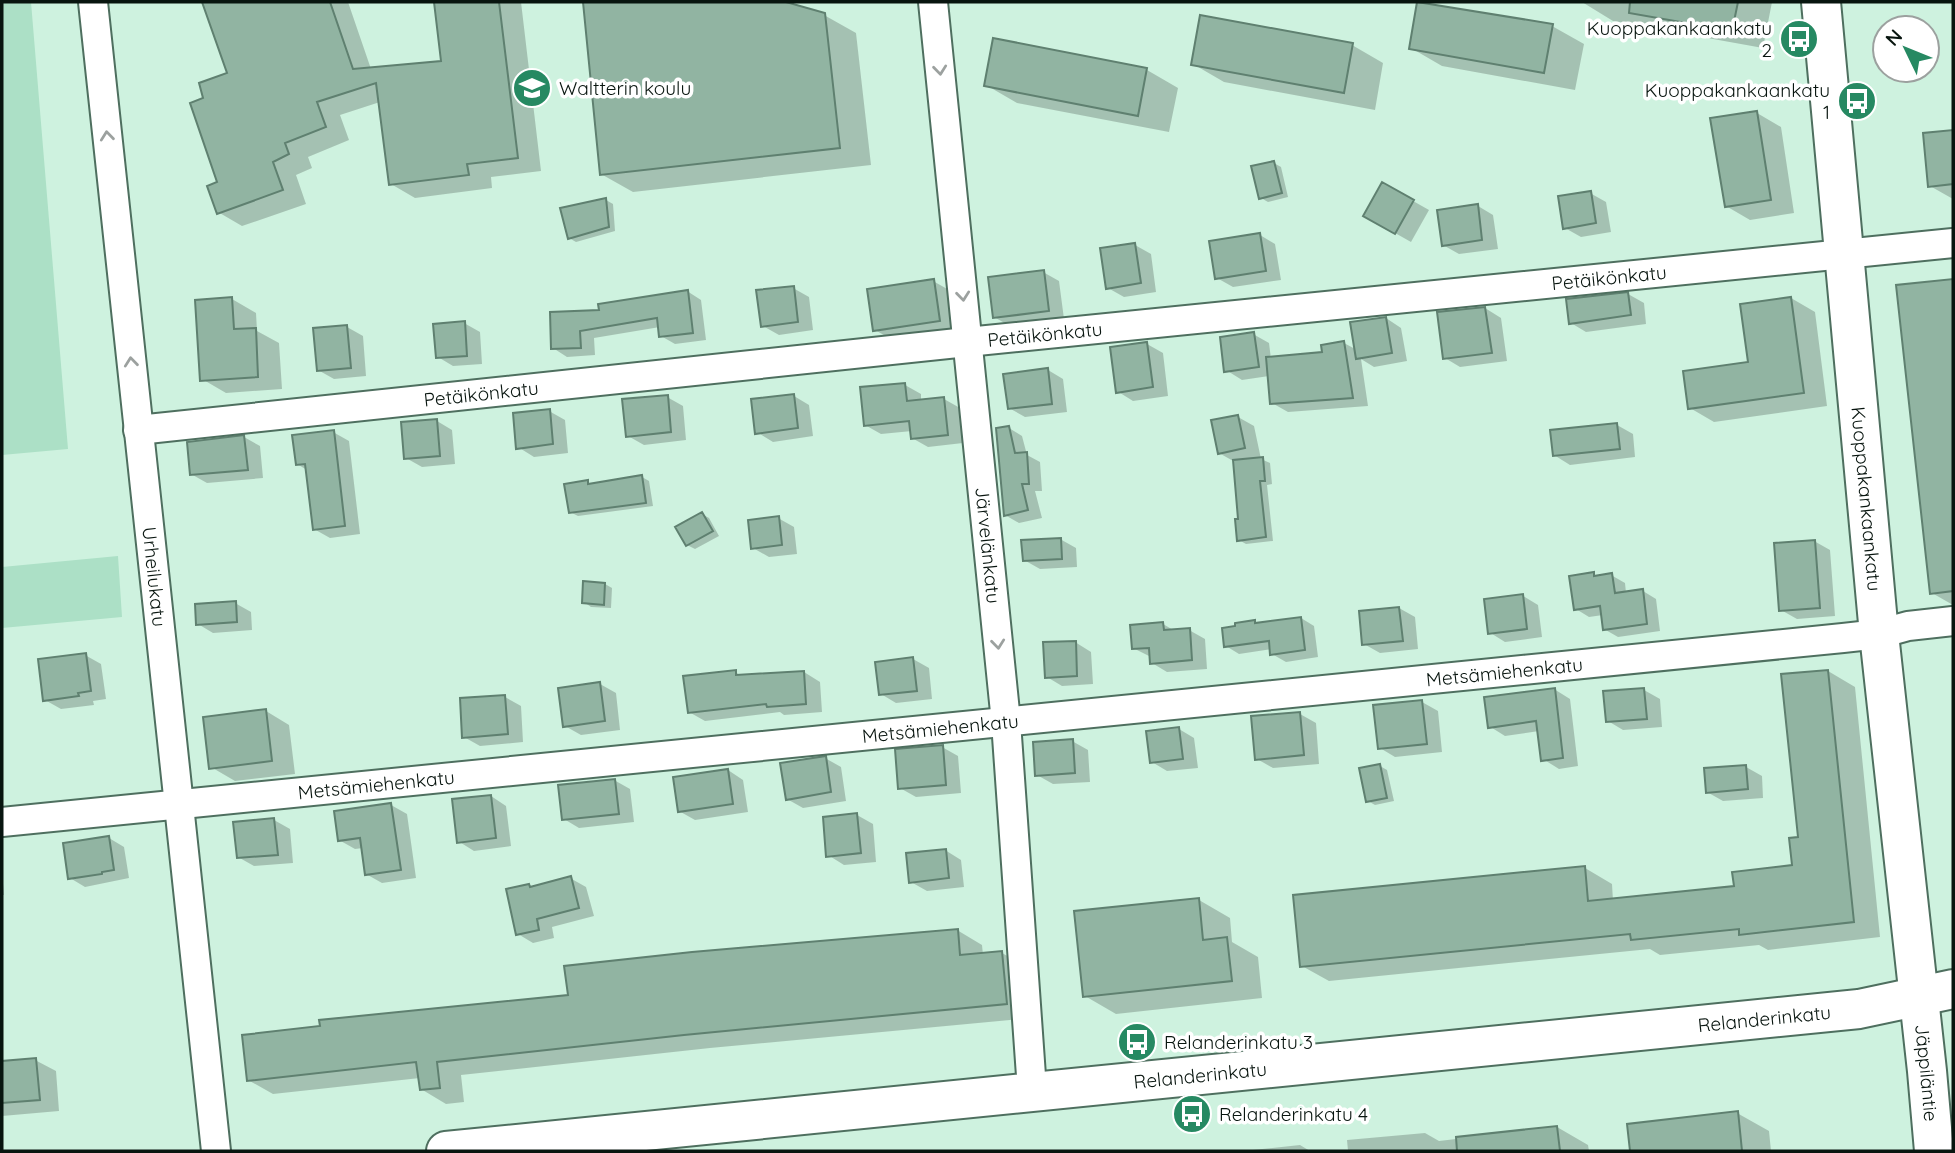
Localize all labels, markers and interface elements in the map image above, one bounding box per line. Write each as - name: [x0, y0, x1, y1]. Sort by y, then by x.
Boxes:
- north arrow: [1871, 14, 1941, 84]
- place label: Kuoppakankaankatu 2: [1587, 16, 1772, 62]
- bus stop icon: Kuoppakankaankatu 2: [1778, 18, 1820, 60]
- text: N: [1880, 24, 1907, 51]
- one-way arrow: [932, 64, 947, 75]
- school or university icon: Waltterin koulu: [511, 67, 553, 109]
- place label: Waltterin koulu: [559, 76, 691, 100]
- place label: Kuoppakankaankatu 1: [1645, 78, 1830, 124]
- bus stop icon: Kuoppakankaankatu 1: [1836, 80, 1878, 122]
- one-way arrow: [100, 130, 115, 141]
- street label: Petäikönkatu: [1550, 260, 1668, 295]
- one-way arrow: [955, 291, 970, 302]
- street label: Petäikönkatu: [986, 316, 1104, 352]
- one-way arrow: [124, 357, 139, 368]
- street label: Petäikönkatu: [422, 376, 540, 412]
- street label: Kuoppakankaankatu: [1846, 406, 1887, 592]
- street label: Järvelänkatu: [970, 486, 1006, 605]
- street label: Urheilukatu: [137, 525, 172, 628]
- one-way arrow: [990, 639, 1005, 650]
- street label: Metsämiehenkatu: [1425, 652, 1584, 692]
- street label: Metsämiehenkatu: [861, 708, 1020, 748]
- street label: Metsämiehenkatu: [297, 765, 456, 804]
- street label: Relanderinkatu: [1697, 1000, 1832, 1037]
- bus stop icon: Relanderinkatu 3: [1116, 1021, 1158, 1063]
- street label: Jäppiläntie: [1910, 1023, 1943, 1122]
- place label: Relanderinkatu 3: [1164, 1030, 1313, 1054]
- street label: Relanderinkatu: [1132, 1057, 1268, 1094]
- bus stop icon: Relanderinkatu 4: [1171, 1093, 1213, 1135]
- place label: Relanderinkatu 4: [1219, 1102, 1368, 1126]

